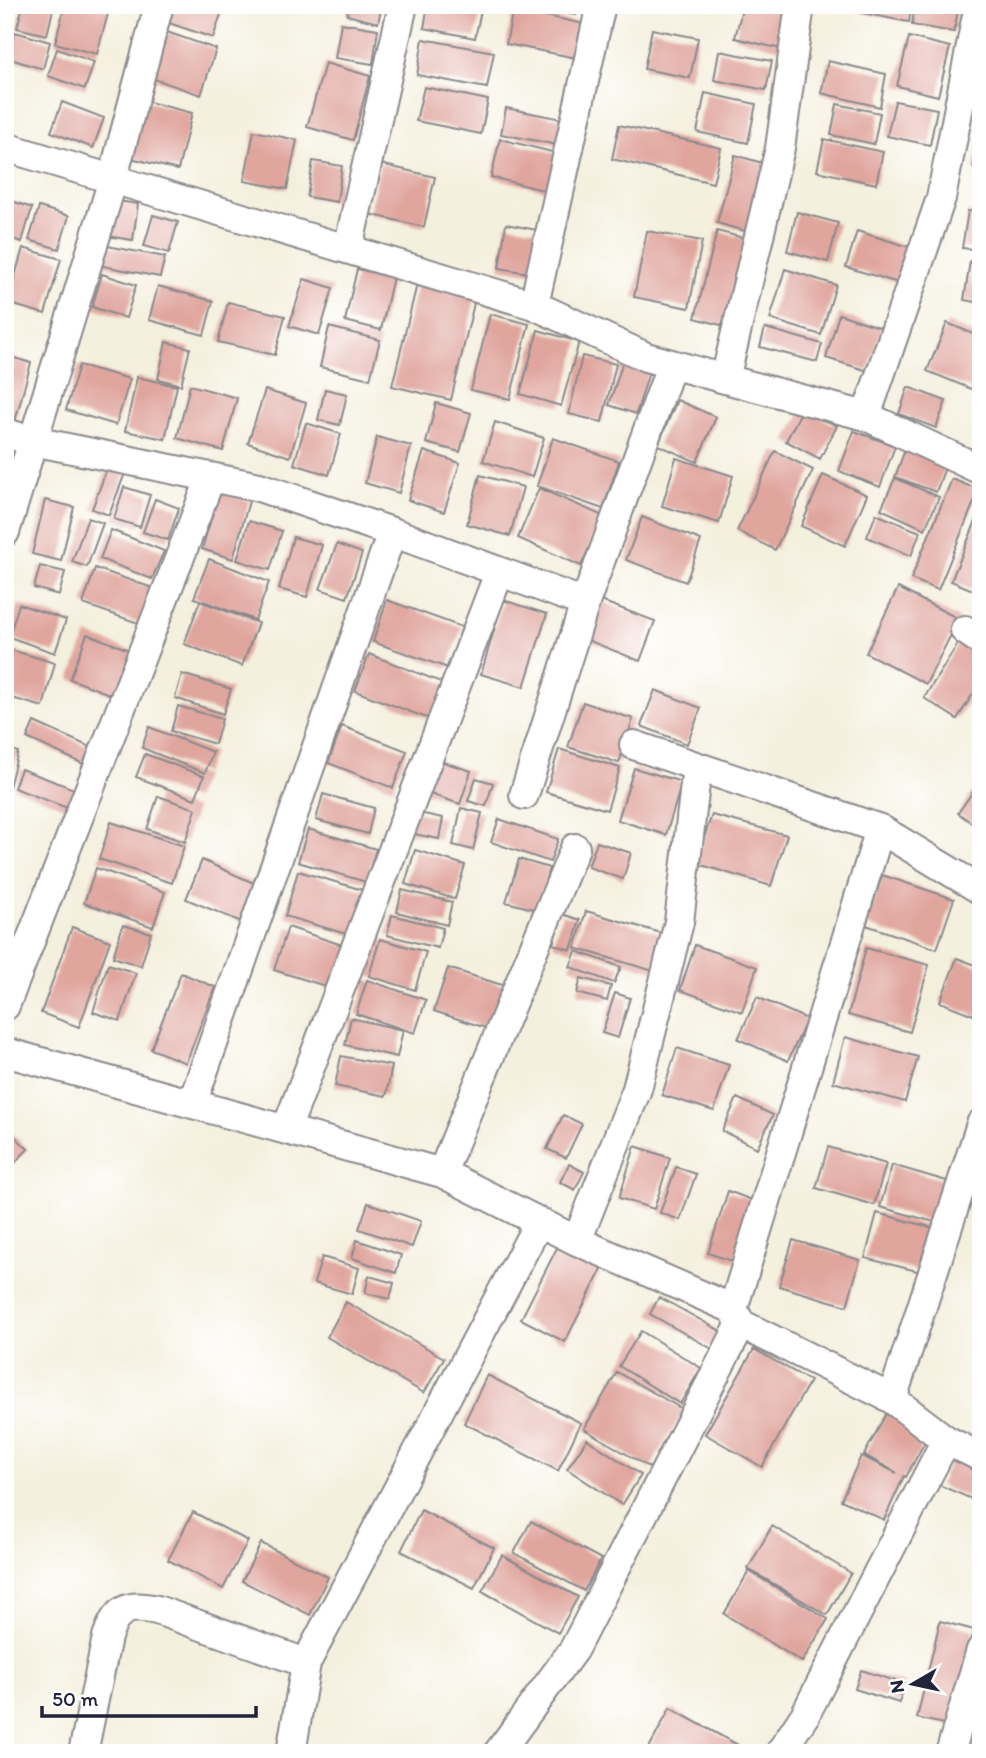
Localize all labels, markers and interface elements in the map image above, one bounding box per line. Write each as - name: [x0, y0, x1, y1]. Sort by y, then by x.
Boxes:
- north arrow: [878, 1650, 948, 1720]
- scale bar: [42, 1674, 256, 1718]
- text: N: [884, 1678, 909, 1695]
- text: 50 m: [52, 1686, 99, 1711]

